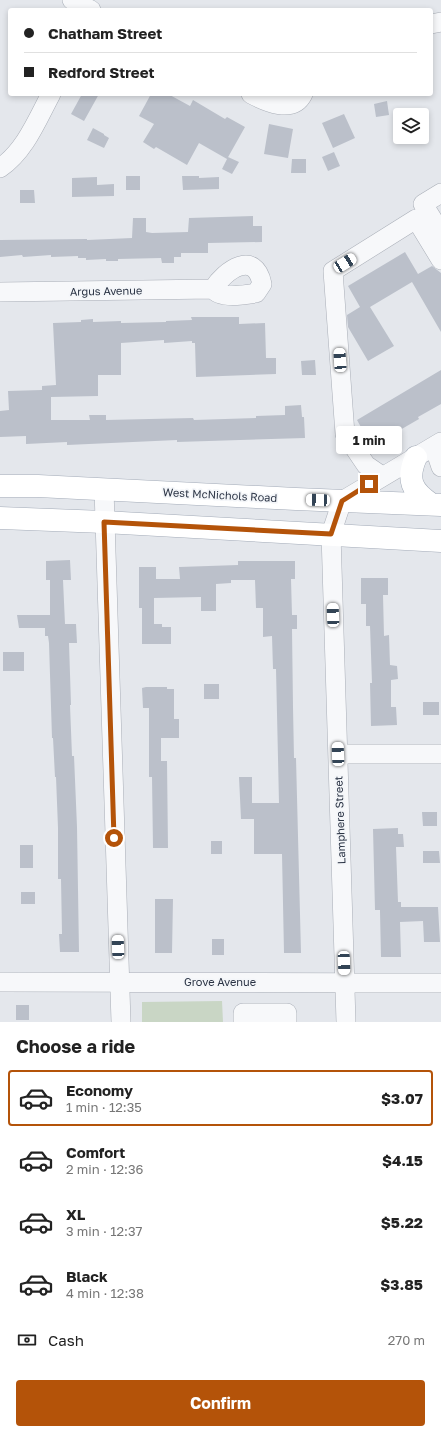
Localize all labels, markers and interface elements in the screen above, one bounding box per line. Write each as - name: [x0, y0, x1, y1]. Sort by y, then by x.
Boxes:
- text: Chatham Street: [48, 24, 162, 42]
- text: Redford Street: [48, 63, 154, 81]
- map controls: [393, 108, 429, 144]
- button: layers: [393, 108, 429, 144]
- car: [332, 252, 358, 274]
- street label: Argus Avenue: [70, 283, 142, 298]
- car: [333, 348, 347, 372]
- callout: 1 min: [336, 426, 402, 454]
- text: 1 min: [353, 432, 385, 448]
- route end: [360, 475, 378, 493]
- street label: West McNichols Road: [162, 485, 278, 504]
- car: [306, 494, 330, 506]
- car: [327, 603, 339, 627]
- car: [332, 742, 344, 766]
- street label: Lamphere Street: [331, 776, 348, 864]
- route start: [105, 829, 123, 847]
- car: [112, 935, 124, 959]
- car: [338, 951, 350, 975]
- street label: Grove Avenue: [184, 975, 256, 988]
- text: Choose a ride: [16, 1035, 135, 1057]
- icon: car: [18, 1080, 54, 1116]
- text: Economy: [66, 1081, 133, 1099]
- text: $3.07: [381, 1089, 423, 1107]
- text: 1 min · 12:35: [66, 1099, 142, 1115]
- icon: car: [18, 1142, 54, 1178]
- text: Comfort: [66, 1143, 125, 1161]
- text: $4.15: [382, 1151, 423, 1169]
- text: 2 min · 12:36: [66, 1161, 143, 1177]
- icon: car: [18, 1204, 54, 1240]
- text: XL: [66, 1205, 85, 1223]
- text: $5.22: [381, 1213, 423, 1231]
- text: 3 min · 12:37: [66, 1223, 142, 1239]
- icon: car: [18, 1266, 54, 1302]
- text: Black: [66, 1267, 108, 1285]
- text: $3.85: [380, 1275, 423, 1293]
- text: 4 min · 12:38: [66, 1285, 144, 1301]
- icon: cash: [16, 1329, 38, 1351]
- text: Cash: [48, 1331, 84, 1349]
- text: 270 m: [388, 1332, 425, 1348]
- button: Confirm: [16, 1380, 425, 1426]

